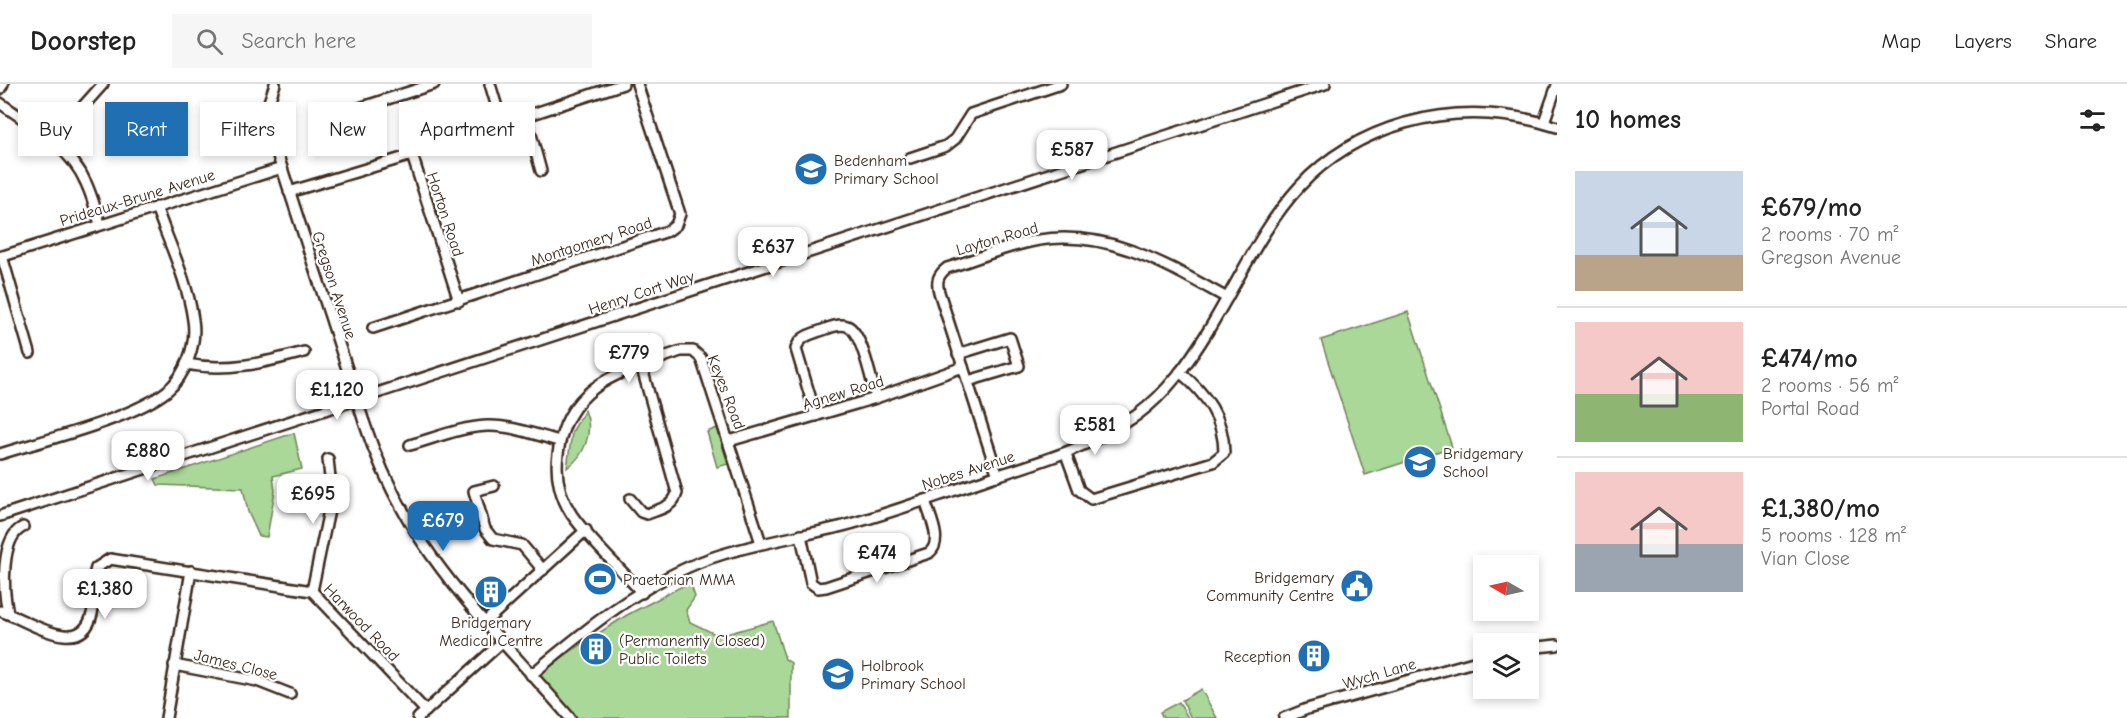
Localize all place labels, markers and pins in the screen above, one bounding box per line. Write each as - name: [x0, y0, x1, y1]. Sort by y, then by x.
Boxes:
- pin: £587: [1036, 130, 1108, 181]
- school or university icon: Bedenham Primary School: [793, 151, 829, 187]
- place label: Bedenham Primary School: [834, 152, 939, 188]
- pin: £637: [737, 227, 809, 278]
- pin: £779: [593, 333, 665, 384]
- pin: £1,120: [288, 370, 386, 421]
- pin: £581: [1059, 405, 1131, 456]
- pin: £880: [112, 431, 184, 482]
- school or university icon: Bridgemary School: [1402, 444, 1438, 480]
- place label: Bridgemary School: [1443, 445, 1524, 481]
- pin: £695: [277, 474, 349, 525]
- pin: £679: [407, 501, 479, 552]
- pin: £474: [841, 533, 913, 584]
- sports icon: Praetorian MMA: [582, 561, 618, 597]
- public building icon: Bridgemary Community Centre: [1339, 568, 1375, 604]
- pin: £1,380: [56, 569, 154, 620]
- place label: Bridgemary Community Centre: [1206, 569, 1335, 605]
- place label: Praetorian MMA: [623, 571, 735, 589]
- building icon: Bridgemary Medical Centre: [473, 574, 509, 610]
- place label: Bridgemary Medical Centre: [439, 614, 543, 650]
- building icon: (Permanently Closed) Public Toilets: [578, 631, 614, 667]
- place label: (Permanently Closed) Public Toilets: [619, 632, 765, 668]
- building icon: Reception: [1296, 638, 1332, 674]
- place label: Reception: [1224, 648, 1291, 666]
- school or university icon: Holbrook Primary School: [820, 656, 856, 692]
- place label: Holbrook Primary School: [861, 657, 966, 693]

